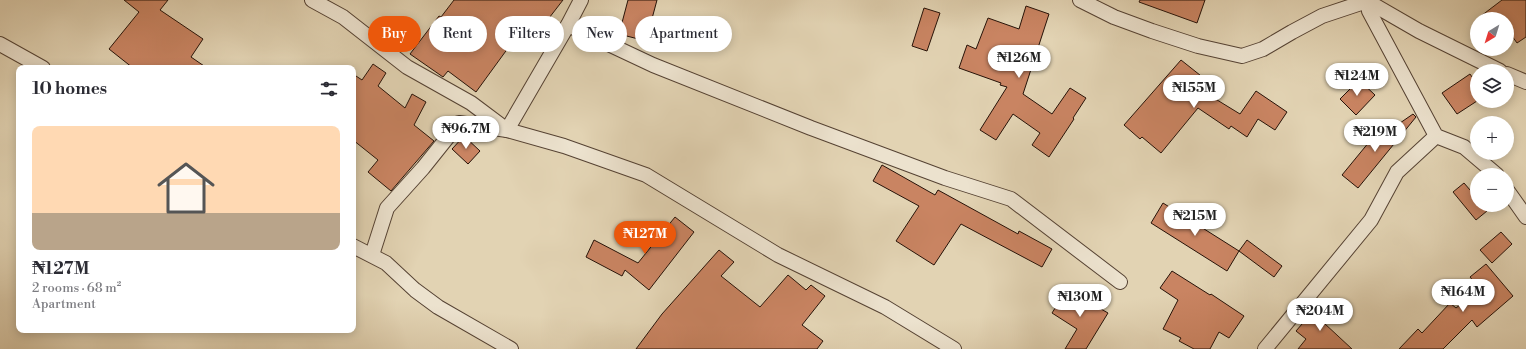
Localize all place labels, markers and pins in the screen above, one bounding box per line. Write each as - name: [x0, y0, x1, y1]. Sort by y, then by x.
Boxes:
- pin: ₦126M: [991, 45, 1047, 79]
- pin: ₦124M: [1329, 63, 1385, 97]
- pin: ₦155M: [1166, 75, 1222, 109]
- pin: ₦96.7M: [433, 116, 499, 150]
- pin: ₦219M: [1347, 119, 1403, 153]
- pin: ₦215M: [1167, 203, 1223, 237]
- pin: ₦127M: [617, 221, 673, 255]
- pin: ₦164M: [1435, 279, 1491, 313]
- pin: ₦130M: [1052, 284, 1108, 318]
- pin: ₦204M: [1292, 298, 1348, 332]

